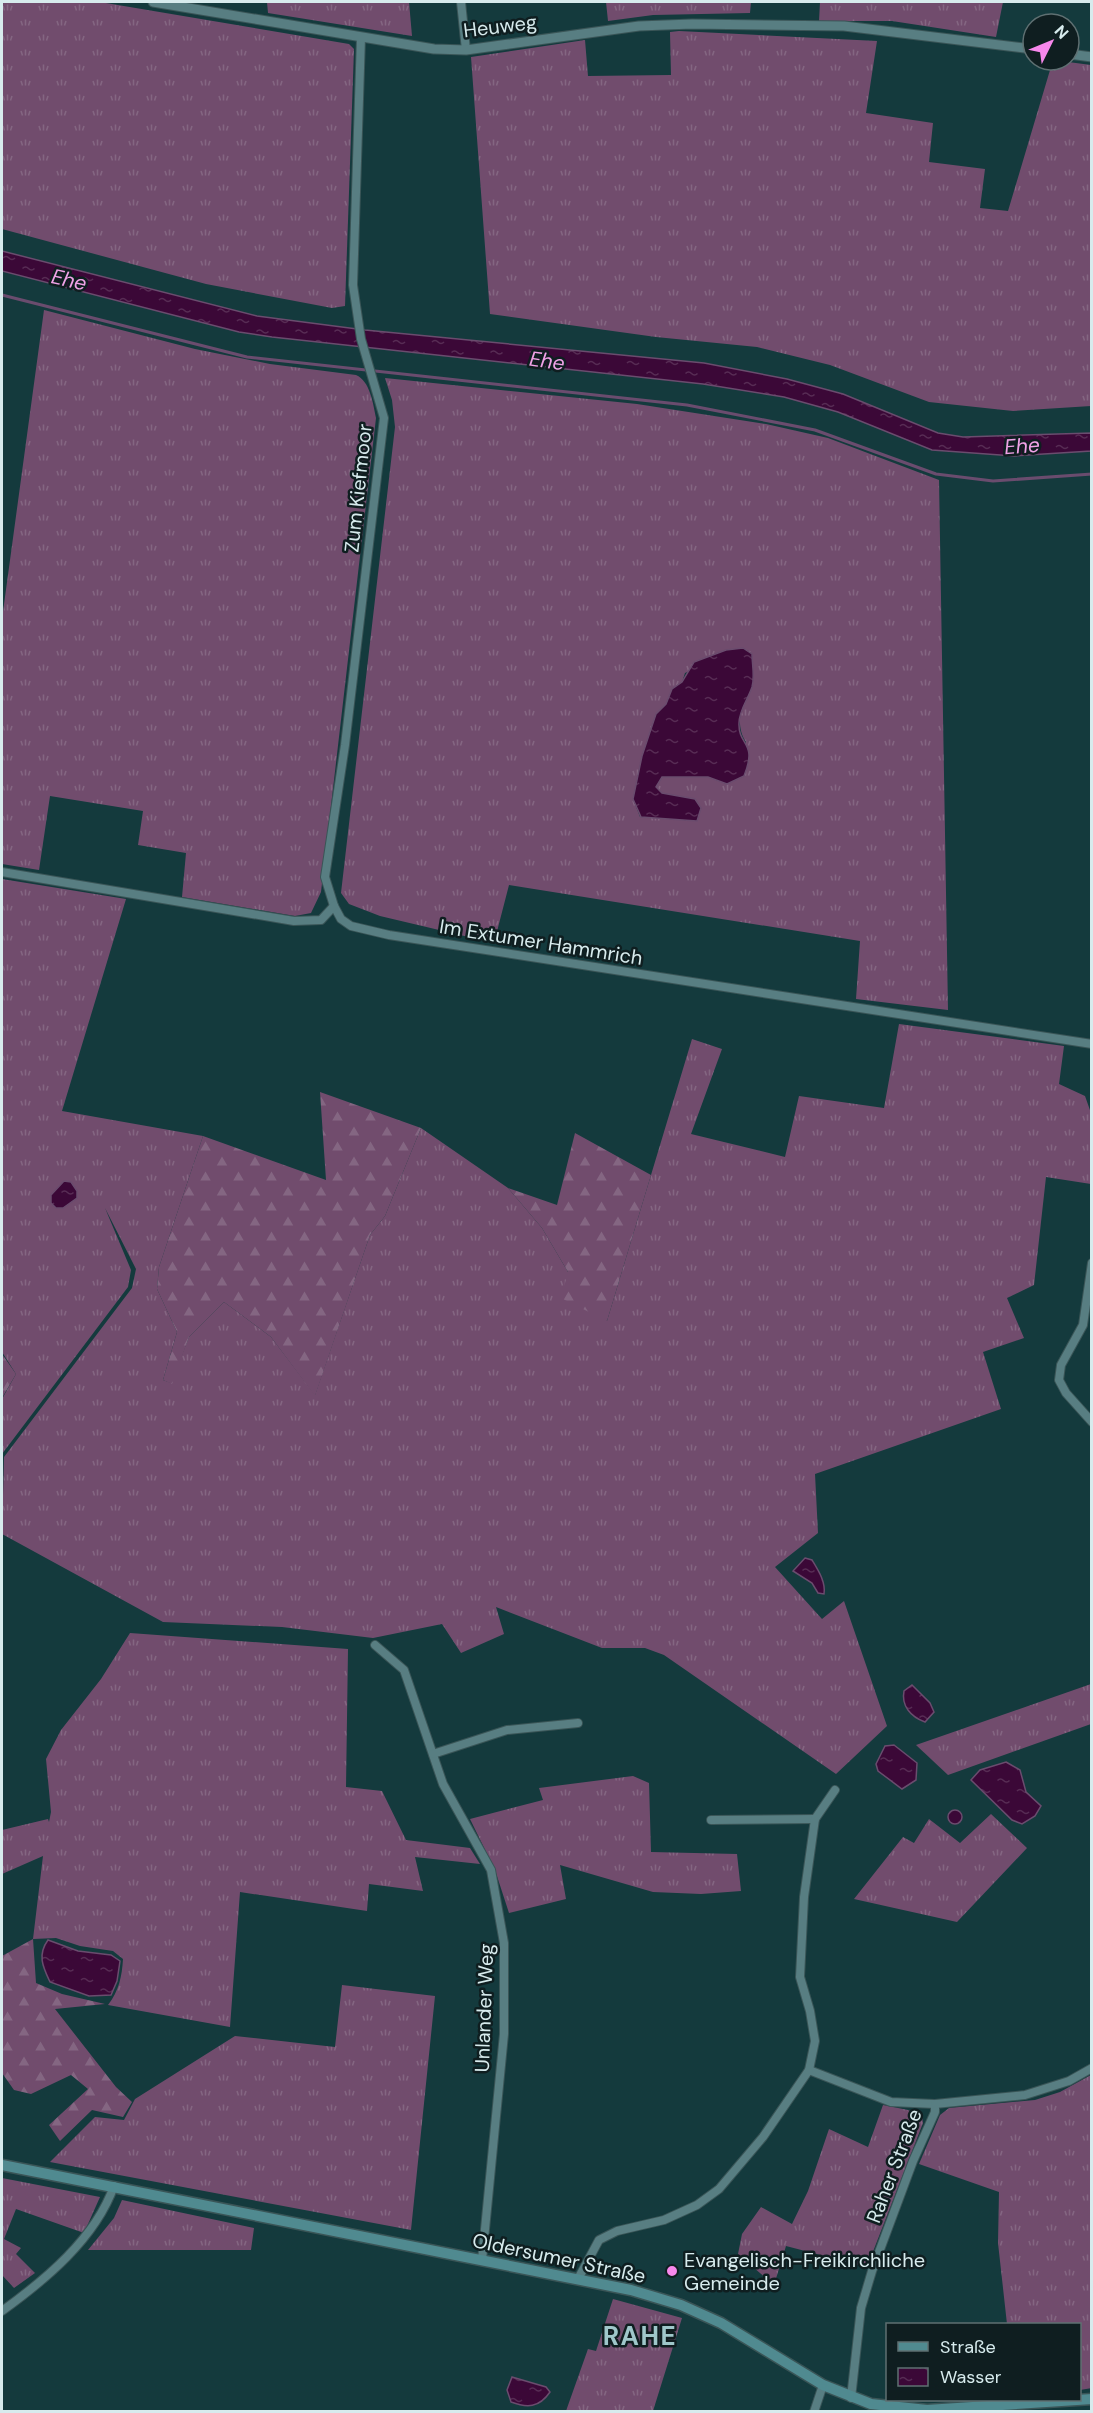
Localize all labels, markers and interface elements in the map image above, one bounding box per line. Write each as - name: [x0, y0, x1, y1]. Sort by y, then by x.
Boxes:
- street label: Heuweg: [462, 9, 538, 43]
- north arrow: [1021, 12, 1081, 72]
- text: N: [1050, 21, 1073, 44]
- water label: Ehe: [49, 262, 89, 298]
- water label: Ehe: [527, 345, 567, 377]
- street label: Zum Kiefmoor: [338, 422, 378, 554]
- water label: Ehe: [1003, 431, 1041, 461]
- street label: Im Extumer Hammrich: [437, 913, 645, 971]
- street label: Unlander Weg: [469, 1943, 499, 2073]
- street label: Raher Straße: [860, 2105, 928, 2227]
- street label: Oldersumer Straße: [470, 2227, 648, 2289]
- place label: Evangelisch-Freikirchliche Gemeinde: [684, 2247, 925, 2296]
- marker: Evangelisch-Freikirchliche Gemeinde: [665, 2264, 679, 2278]
- district label: RAHE: [603, 2319, 677, 2353]
- legend: [886, 2323, 1081, 2401]
- text: Straße: [940, 2335, 996, 2359]
- text: Wasser: [940, 2365, 1002, 2389]

